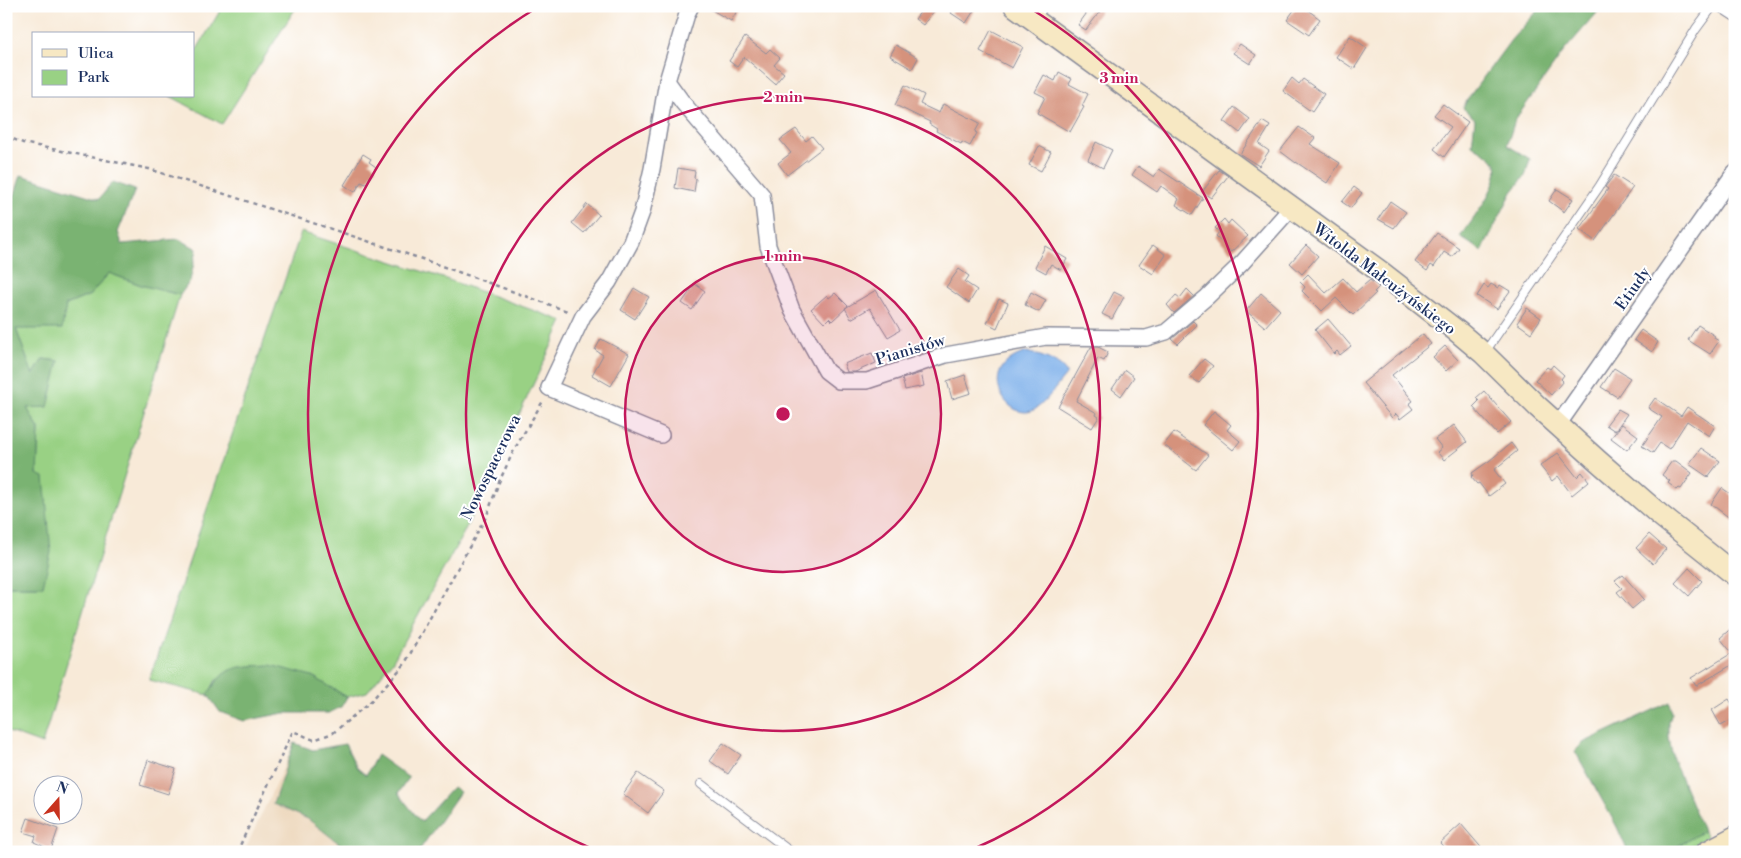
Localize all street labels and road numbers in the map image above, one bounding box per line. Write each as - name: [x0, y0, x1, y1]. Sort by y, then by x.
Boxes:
- street label: Witolda Małcużyńskiego: [1308, 218, 1460, 339]
- street label: Etiudy: [1611, 263, 1655, 314]
- street label: Pianistów: [873, 330, 948, 370]
- street label: Nowospacerowa: [457, 410, 526, 524]

